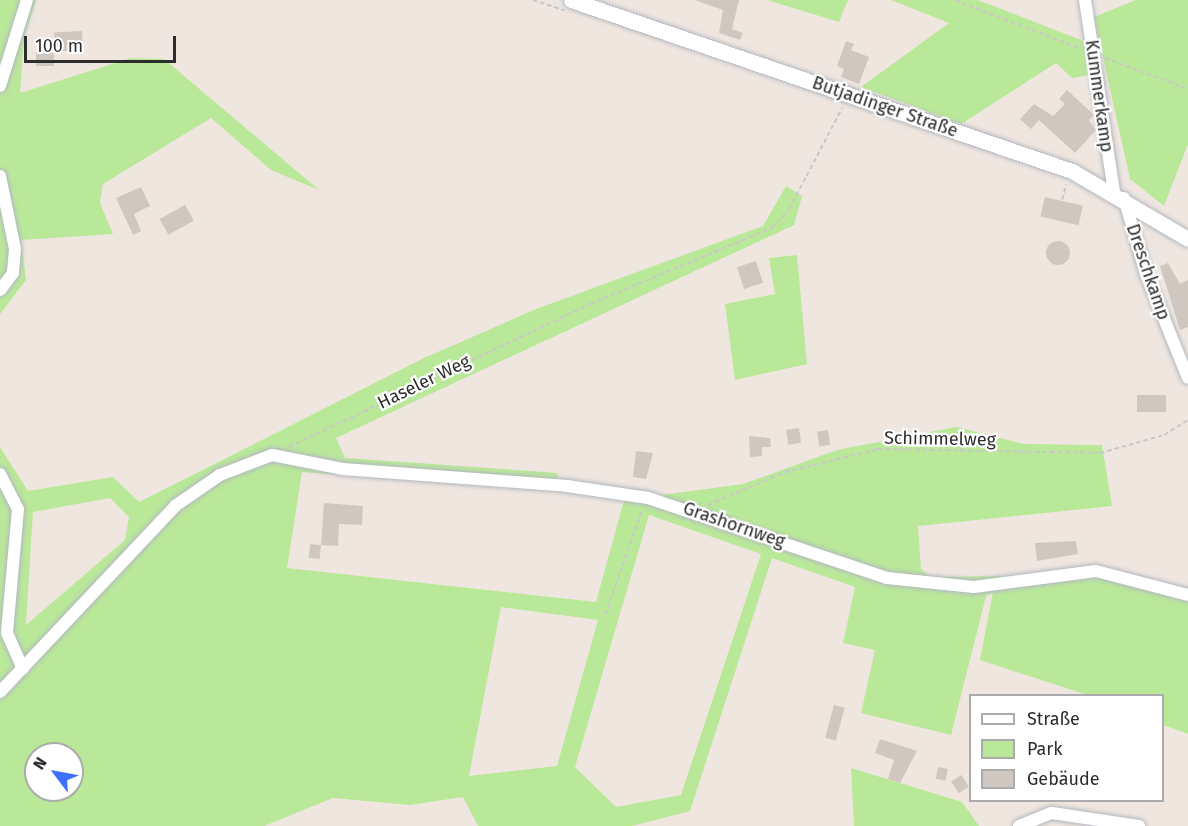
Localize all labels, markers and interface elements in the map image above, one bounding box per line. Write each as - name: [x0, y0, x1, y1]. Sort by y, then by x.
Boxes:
- scale bar: [27, 24, 178, 62]
- text: 100 m: [35, 35, 83, 57]
- street label: Kummerkamp: [1080, 38, 1118, 154]
- street label: Butjadinger Straße: [809, 72, 961, 142]
- street label: Dreschkamp: [1121, 221, 1175, 323]
- street label: Haseler Weg: [374, 350, 474, 414]
- street label: Schimmelweg: [884, 427, 996, 451]
- street label: Grashornweg: [680, 497, 788, 553]
- legend: [969, 694, 1164, 802]
- text: Straße: [1027, 708, 1080, 730]
- text: Park: [1027, 738, 1062, 760]
- north arrow: [24, 742, 84, 802]
- text: N: [29, 754, 51, 773]
- text: Gebäude: [1027, 768, 1100, 790]

